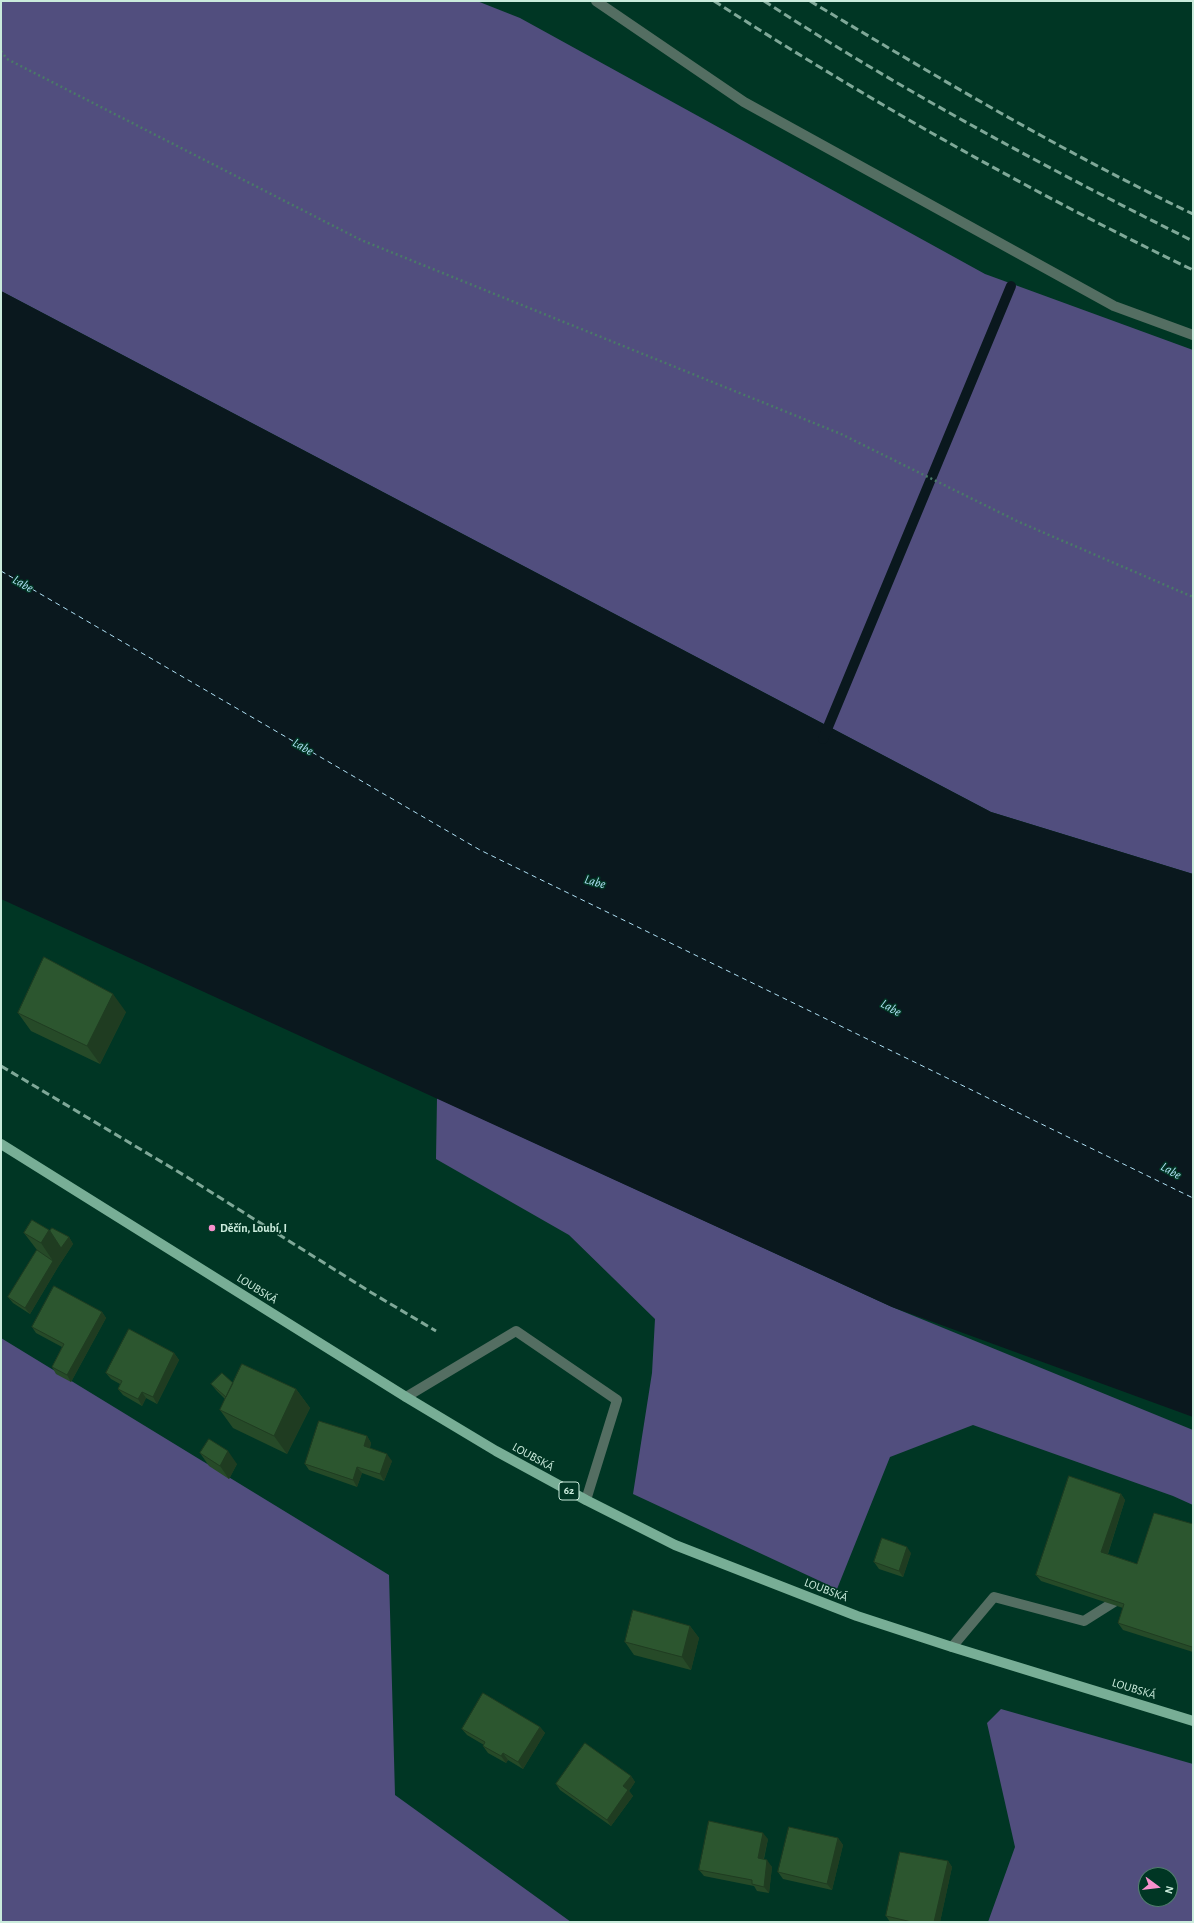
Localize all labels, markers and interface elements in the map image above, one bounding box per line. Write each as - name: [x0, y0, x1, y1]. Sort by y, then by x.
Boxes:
- water label: Labe: [10, 572, 36, 596]
- water label: Labe: [290, 735, 316, 759]
- water label: Labe: [583, 872, 607, 892]
- water label: Labe: [878, 996, 904, 1020]
- water label: Labe: [1158, 1159, 1184, 1183]
- place label: Děčín, Loubí, I: [220, 1221, 287, 1235]
- marker: Děčín, Loubí, I: [207, 1223, 217, 1233]
- street label: LOUBSKÁ: [234, 1271, 280, 1307]
- street label: LOUBSKÁ: [510, 1440, 556, 1474]
- road number: 62: [559, 1482, 579, 1500]
- street label: LOUBSKÁ: [802, 1575, 850, 1605]
- street label: LOUBSKÁ: [1110, 1675, 1158, 1703]
- north arrow: [1138, 1867, 1178, 1907]
- text: N: [1163, 1885, 1175, 1895]

